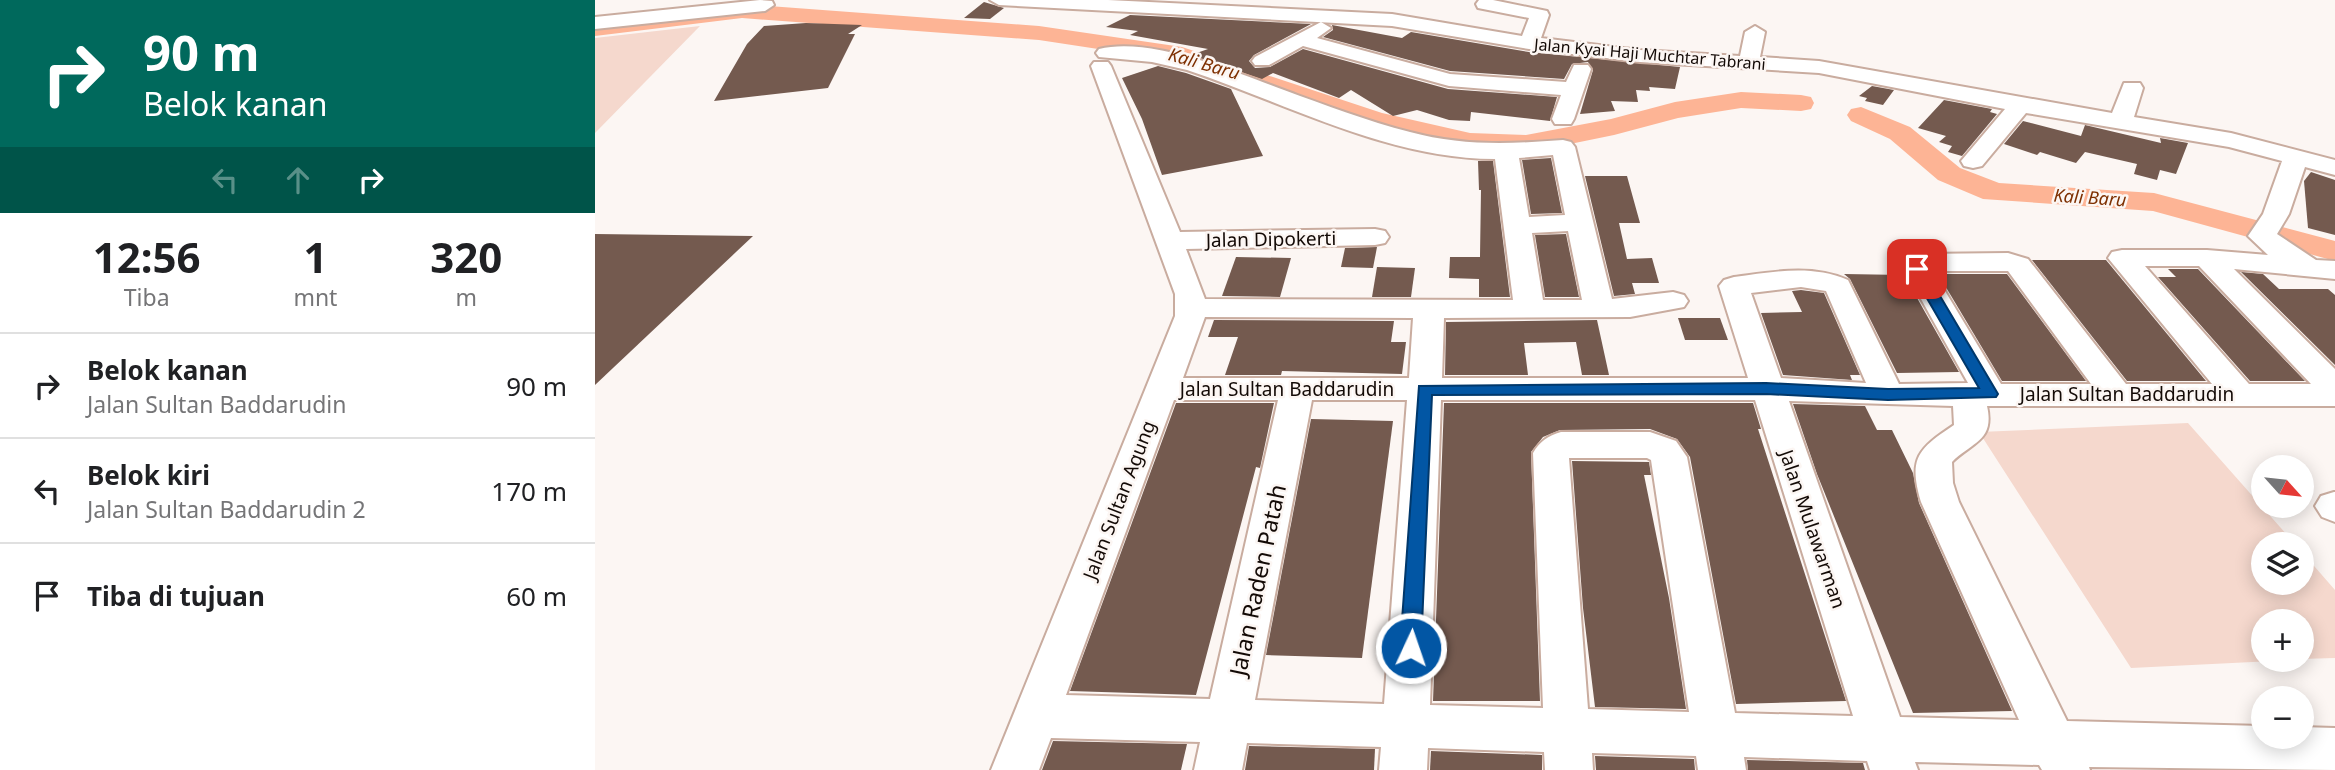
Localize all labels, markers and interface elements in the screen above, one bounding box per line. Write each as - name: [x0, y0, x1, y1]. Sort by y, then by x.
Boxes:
- text: 90 m: [143, 19, 260, 85]
- icon: right: [28, 28, 119, 119]
- street label: Jalan Kyai Haji Muchtar Tabrani: [1531, 33, 1767, 75]
- water label: Kali Baru: [1166, 41, 1243, 85]
- text: Belok kanan: [143, 82, 327, 125]
- icon: left: [206, 161, 244, 199]
- icon: ahead: [279, 161, 317, 199]
- icon: right: [352, 161, 390, 199]
- water label: Kali Baru: [2053, 182, 2127, 212]
- street label: Jalan Dipokerti: [1204, 225, 1336, 253]
- text: 12:56: [93, 228, 201, 285]
- text: 1: [303, 228, 327, 285]
- text: 320: [430, 228, 502, 285]
- pin: [1887, 239, 1947, 299]
- icon: arrive: [1898, 250, 1936, 288]
- text: Tiba: [124, 281, 170, 313]
- text: mnt: [293, 281, 337, 313]
- text: m: [455, 281, 477, 313]
- text: Belok kanan: [87, 352, 248, 388]
- icon: right: [28, 367, 66, 405]
- text: 90 m: [506, 368, 567, 404]
- street label: Jalan Sultan Baddarudin: [1178, 376, 1394, 402]
- street label: Jalan Sultan Baddarudin: [2018, 381, 2234, 407]
- text: Jalan Sultan Baddarudin: [87, 388, 346, 420]
- street label: Jalan Sultan Agung: [1076, 417, 1161, 585]
- street label: Jalan Mulawarman: [1773, 444, 1852, 612]
- north arrow: [2251, 455, 2313, 518]
- map controls: [2251, 455, 2314, 749]
- text: Belok kiri: [87, 457, 210, 493]
- icon: left: [28, 472, 66, 510]
- text: 170 m: [491, 473, 567, 509]
- street label: Jalan Raden Patah: [1221, 481, 1293, 680]
- text: Jalan Sultan Baddarudin 2: [87, 493, 366, 525]
- button: layers: [2251, 532, 2314, 595]
- icon: arrive: [28, 577, 66, 615]
- text: Tiba di tujuan: [87, 578, 265, 614]
- text: 60 m: [506, 578, 567, 614]
- button: +: [2251, 609, 2314, 672]
- position arrow: [1374, 611, 1448, 685]
- button: −: [2251, 686, 2314, 749]

